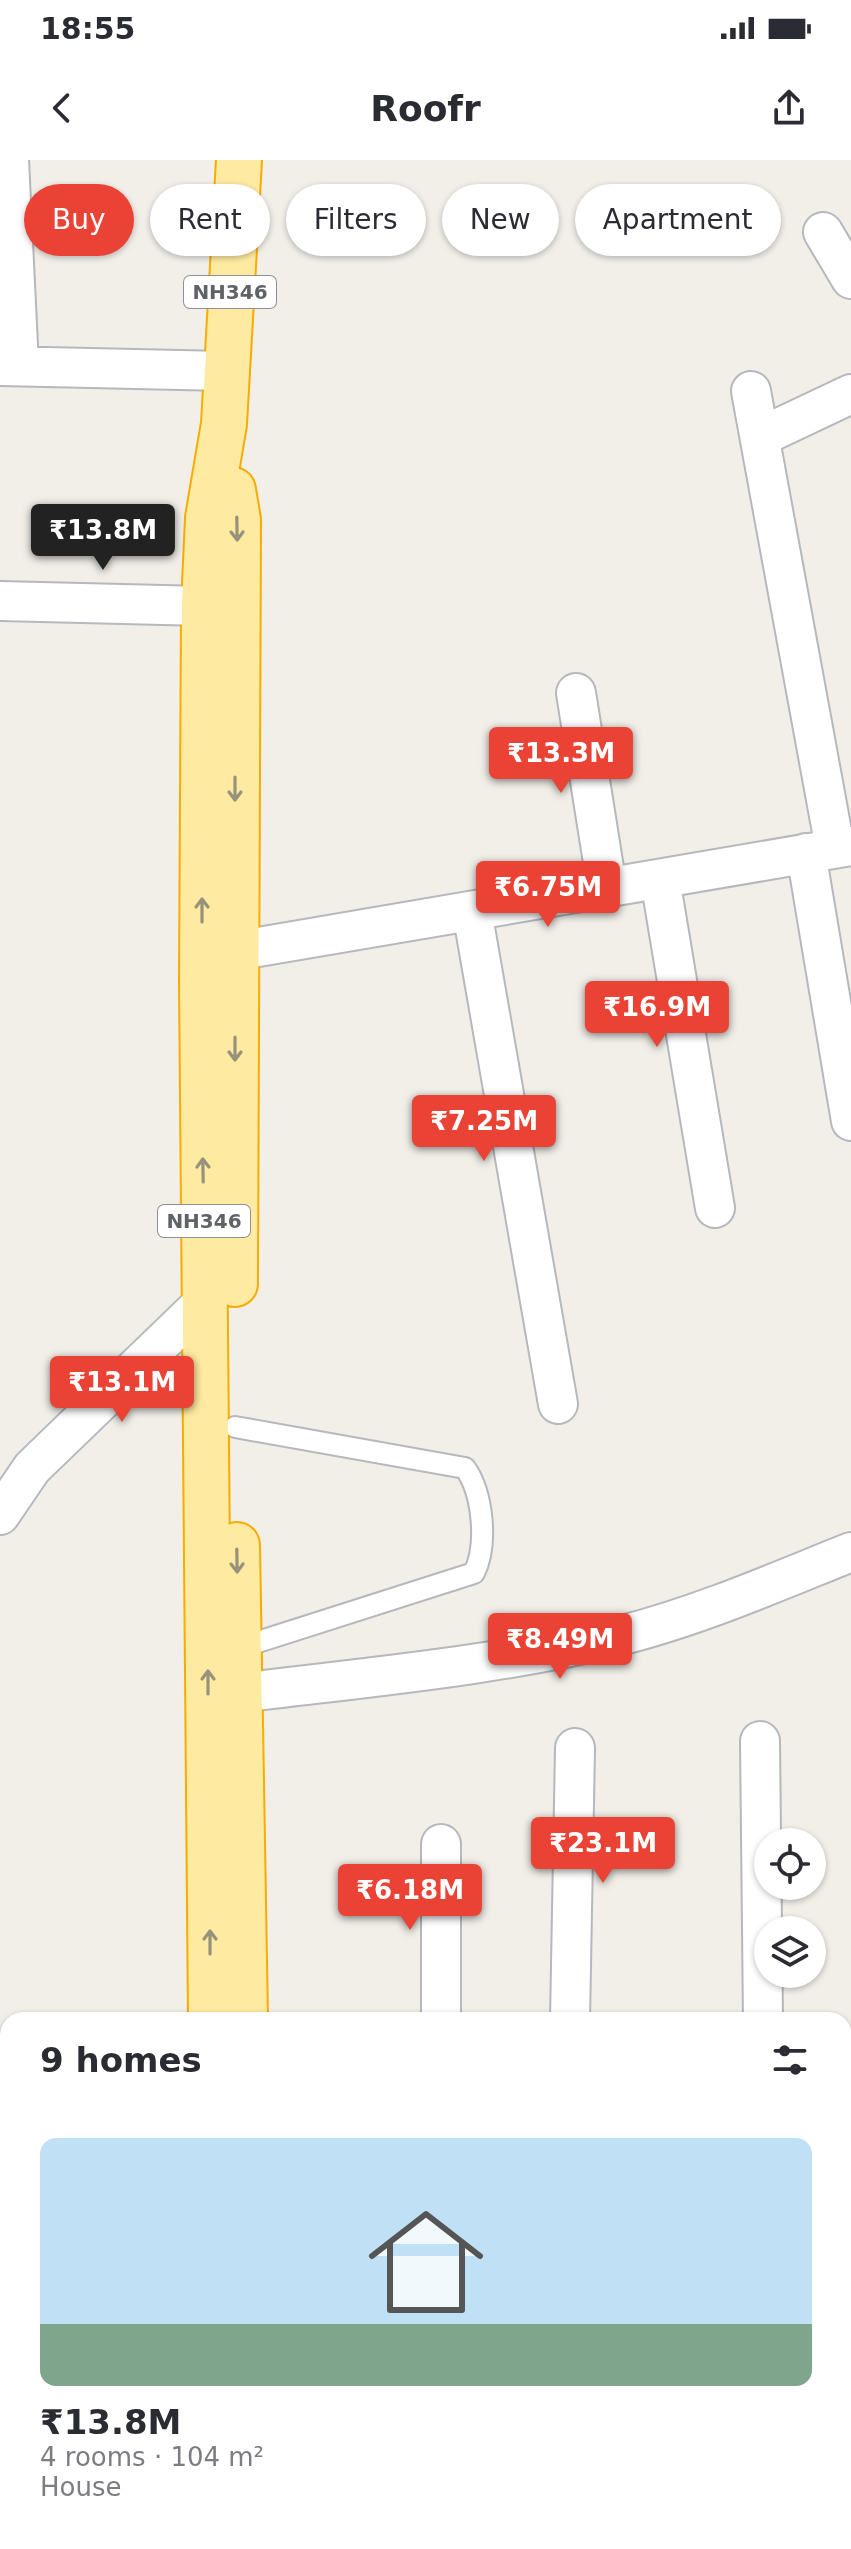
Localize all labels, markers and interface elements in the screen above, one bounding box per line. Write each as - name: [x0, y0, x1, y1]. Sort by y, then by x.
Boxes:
- text: 18:55: [40, 11, 136, 46]
- icon: back: [40, 86, 84, 130]
- icon: share: [767, 86, 811, 130]
- text: Roofr: [370, 88, 481, 129]
- chip: Buy: [24, 184, 134, 256]
- chip: Rent: [150, 184, 270, 256]
- chip: Filters: [286, 184, 426, 256]
- chip: New: [442, 184, 559, 256]
- chip: Apartment: [575, 184, 781, 256]
- road number: NH346: [184, 276, 276, 308]
- pin: ₹13.8M: [38, 504, 168, 572]
- text: ₹13.8M: [49, 515, 157, 545]
- one-way arrow: [229, 515, 245, 542]
- pin: ₹13.3M: [496, 727, 626, 795]
- text: ₹13.3M: [507, 738, 615, 768]
- one-way arrow: [227, 775, 243, 802]
- pin: ₹6.75M: [483, 861, 613, 929]
- text: ₹6.75M: [494, 872, 602, 902]
- one-way arrow: [194, 897, 210, 924]
- pin: ₹16.9M: [592, 981, 722, 1049]
- text: ₹16.9M: [603, 992, 711, 1022]
- one-way arrow: [227, 1035, 243, 1062]
- pin: ₹7.25M: [419, 1095, 549, 1163]
- text: ₹7.25M: [430, 1106, 538, 1136]
- one-way arrow: [196, 1157, 211, 1184]
- road number: NH346: [158, 1205, 250, 1237]
- pin: ₹13.1M: [57, 1356, 187, 1424]
- text: ₹13.1M: [68, 1367, 176, 1397]
- one-way arrow: [230, 1547, 245, 1574]
- pin: ₹8.49M: [495, 1613, 625, 1681]
- text: ₹8.49M: [506, 1624, 614, 1654]
- one-way arrow: [200, 1669, 216, 1696]
- pin: ₹23.1M: [538, 1817, 668, 1885]
- text: ₹23.1M: [549, 1828, 657, 1858]
- map controls: [754, 1828, 826, 1988]
- button: locate: [754, 1828, 826, 1900]
- pin: ₹6.18M: [345, 1864, 475, 1932]
- text: ₹6.18M: [356, 1875, 464, 1905]
- button: layers: [754, 1916, 826, 1988]
- one-way arrow: [202, 1929, 218, 1956]
- icon: filters: [768, 2038, 812, 2082]
- text: 9 homes: [40, 2040, 202, 2080]
- icon: home: [354, 2190, 498, 2334]
- text: ₹13.8M: [40, 2402, 181, 2442]
- text: 4 rooms · 104 m²: [40, 2442, 264, 2472]
- text: House: [40, 2472, 121, 2502]

